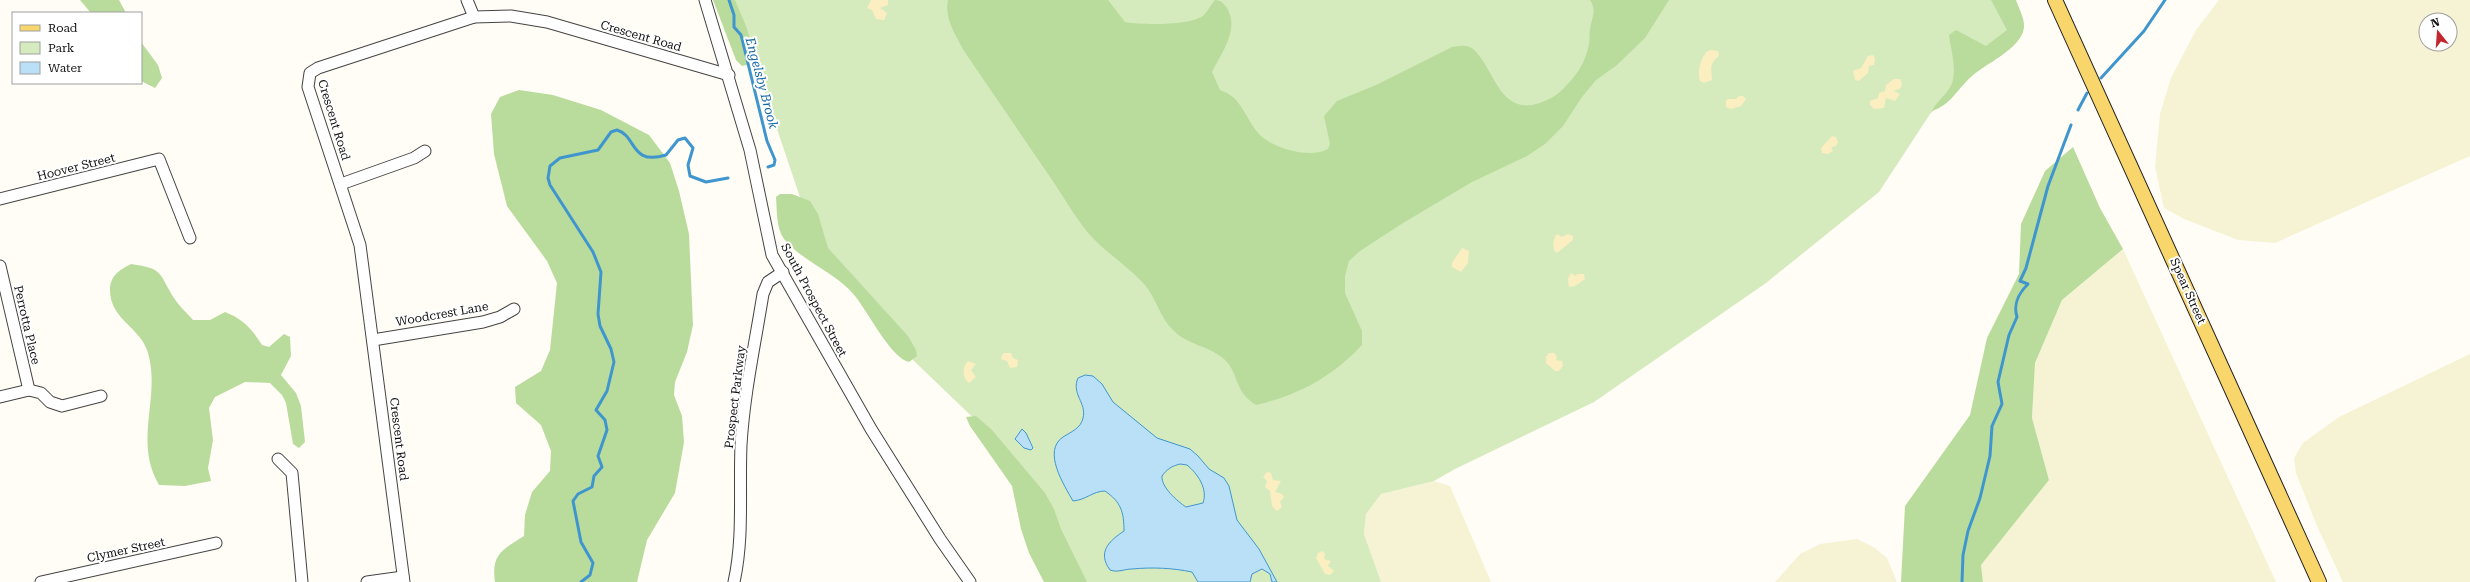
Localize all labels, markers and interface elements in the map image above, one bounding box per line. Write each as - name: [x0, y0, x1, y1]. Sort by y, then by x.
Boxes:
- legend: [12, 12, 142, 84]
- north arrow: [2418, 12, 2458, 52]
- text: N: [2429, 15, 2442, 30]
- street label: Crescent Road: [599, 18, 683, 54]
- text: Road: [48, 21, 78, 35]
- water label: Engelsby Brook: [742, 35, 782, 131]
- text: Park: [48, 41, 75, 55]
- text: Water: [48, 61, 82, 75]
- street label: Crescent Road: [315, 78, 353, 162]
- street label: Hoover Street: [35, 150, 117, 183]
- street label: South Prospect Street: [778, 241, 850, 360]
- street label: Spear Street: [2167, 256, 2209, 327]
- street label: Perrotta Place: [11, 284, 43, 366]
- street label: Woodcrest Lane: [395, 299, 490, 329]
- street label: Prospect Parkway: [722, 344, 748, 449]
- street label: Crescent Road: [387, 397, 411, 482]
- street label: Clymer Street: [86, 535, 167, 565]

